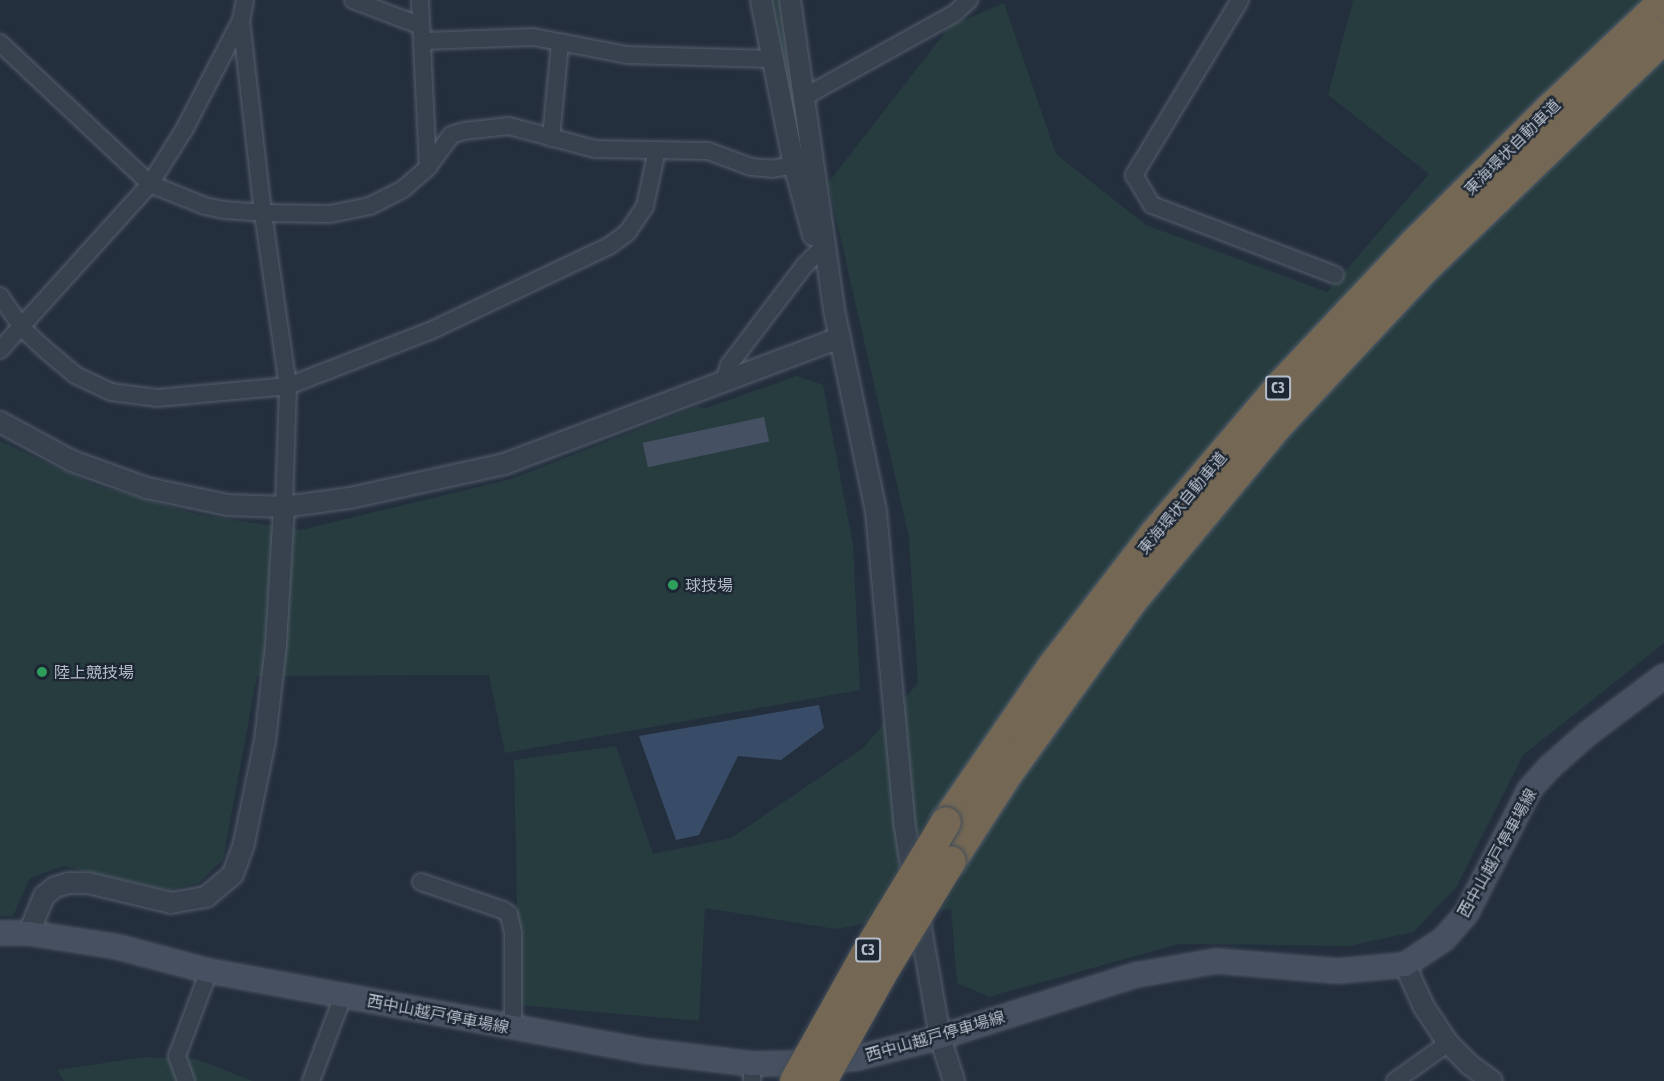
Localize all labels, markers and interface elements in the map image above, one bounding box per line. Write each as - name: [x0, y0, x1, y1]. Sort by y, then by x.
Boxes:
- street label: 東海環状自動車道: [1460, 95, 1564, 199]
- road number: C3: [1264, 376, 1292, 400]
- street label: 東海環状自動車道: [1134, 448, 1230, 558]
- place label: 球技場: [685, 575, 733, 595]
- marker: 球技場: [666, 578, 680, 592]
- place label: 陸上競技場: [54, 662, 134, 682]
- marker: 陸上競技場: [35, 665, 49, 679]
- street label: 西中山越戸停車場線: [1454, 785, 1540, 921]
- road number: C3: [854, 938, 882, 962]
- street label: 西中山越戸停車場線: [365, 991, 511, 1037]
- street label: 西中山越戸停車場線: [863, 1007, 1007, 1065]

